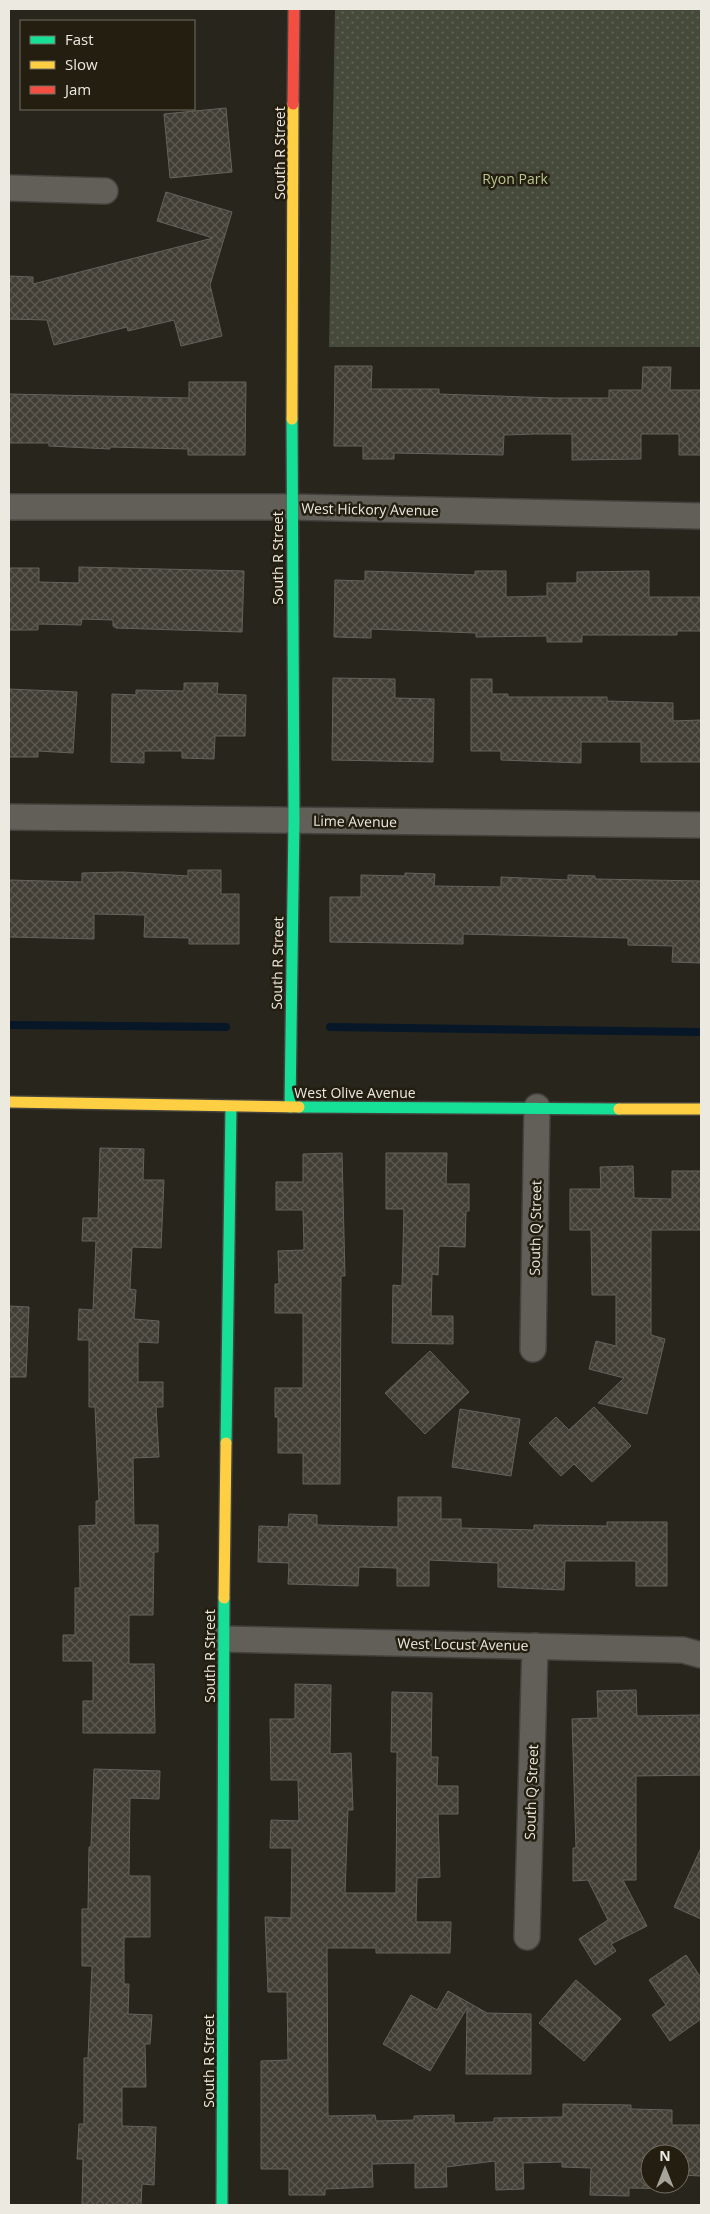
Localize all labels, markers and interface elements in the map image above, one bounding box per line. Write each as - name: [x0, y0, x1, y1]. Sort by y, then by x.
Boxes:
- legend: [20, 20, 195, 110]
- text: Fast: [65, 29, 94, 49]
- text: Slow: [65, 54, 98, 74]
- text: Jam: [63, 79, 91, 99]
- street label: South R Street: [270, 106, 289, 200]
- park label: Ryon Park: [482, 169, 548, 188]
- street label: West Hickory Avenue: [301, 498, 439, 520]
- street label: South R Street: [268, 511, 287, 605]
- street label: Lime Avenue: [313, 811, 397, 831]
- street label: South R Street: [267, 916, 287, 1010]
- street label: West Olive Avenue: [294, 1083, 416, 1102]
- street label: South Q Street: [525, 1180, 545, 1276]
- street label: South R Street: [200, 1609, 219, 1703]
- street label: West Locust Avenue: [397, 1633, 529, 1655]
- street label: South Q Street: [520, 1744, 542, 1840]
- street label: South R Street: [199, 2014, 218, 2108]
- north arrow: [640, 2144, 690, 2194]
- text: N: [659, 2146, 671, 2165]

